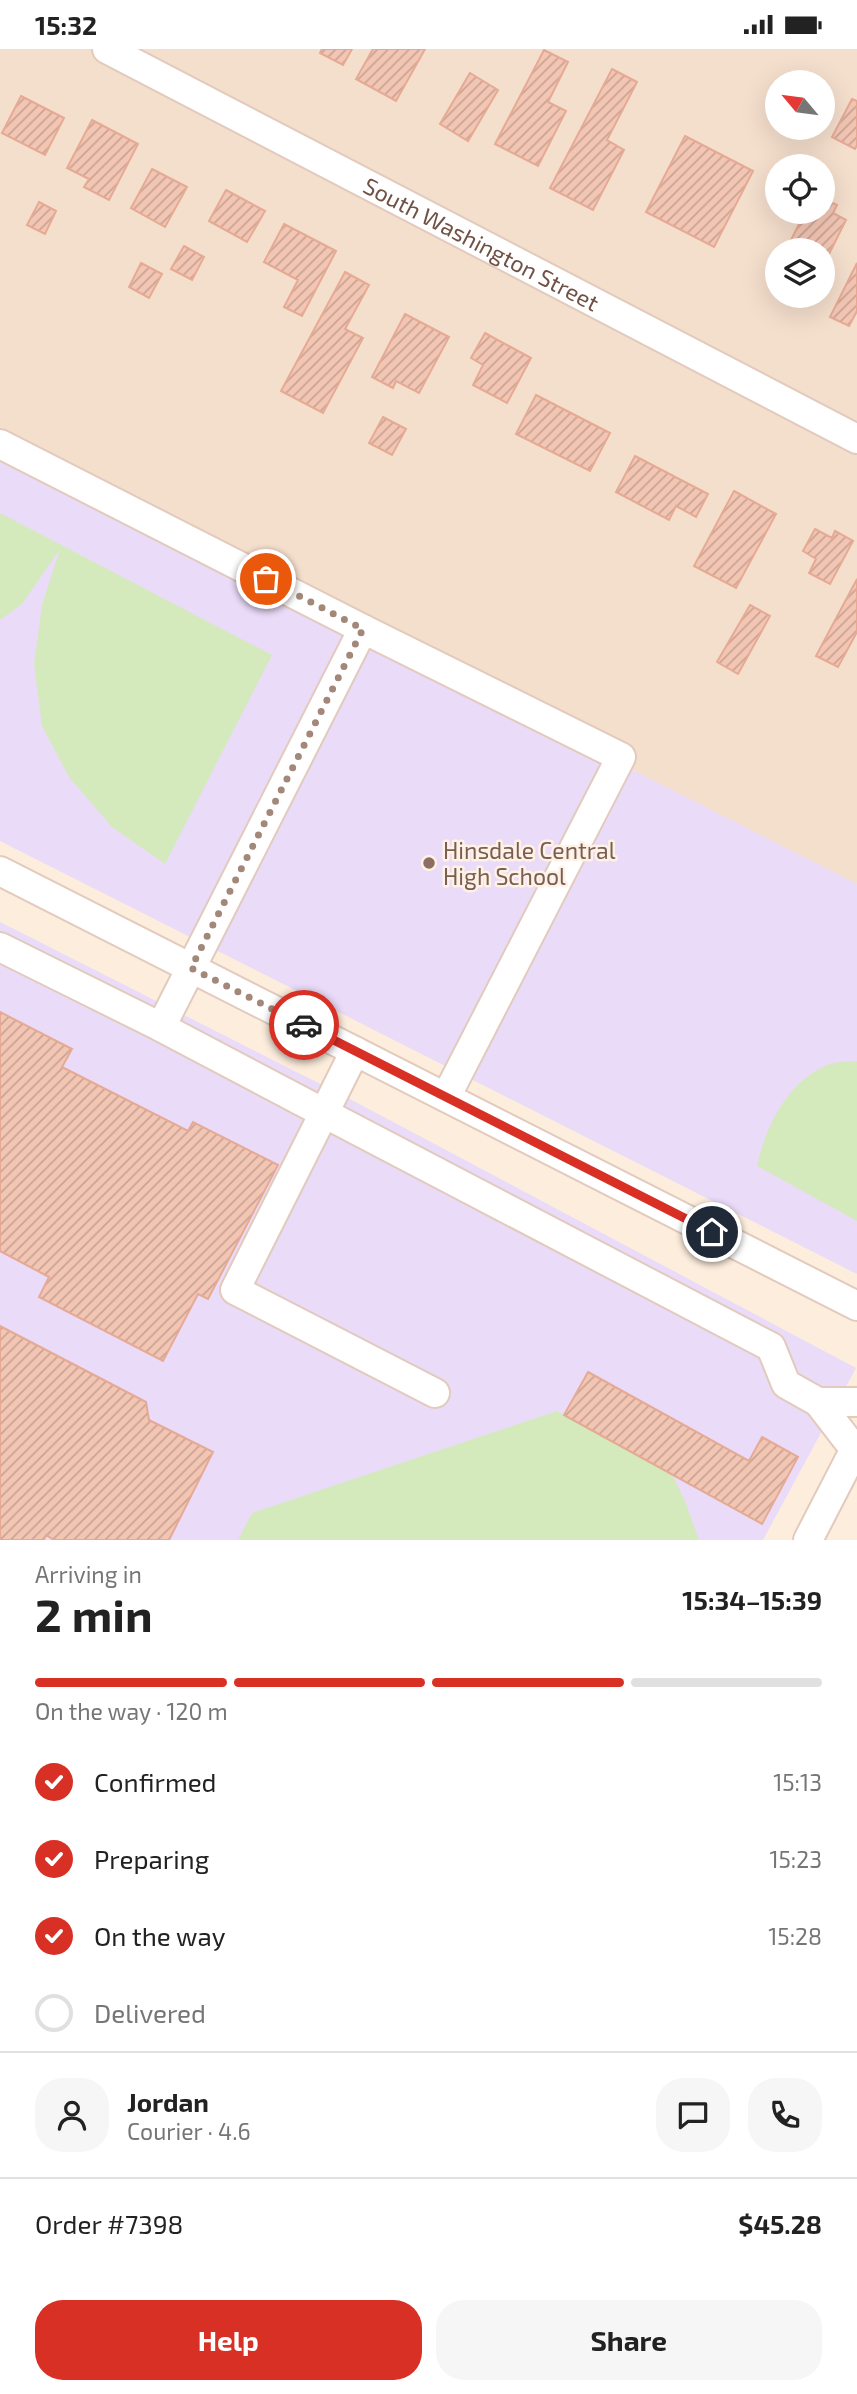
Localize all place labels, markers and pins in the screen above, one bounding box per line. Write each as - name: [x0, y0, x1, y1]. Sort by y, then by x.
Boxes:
- pin: [236, 549, 296, 609]
- place label: Hinsdale Central High School: [443, 836, 616, 890]
- marker: Hinsdale Central High School: [421, 855, 437, 871]
- pin: [682, 1202, 742, 1262]

